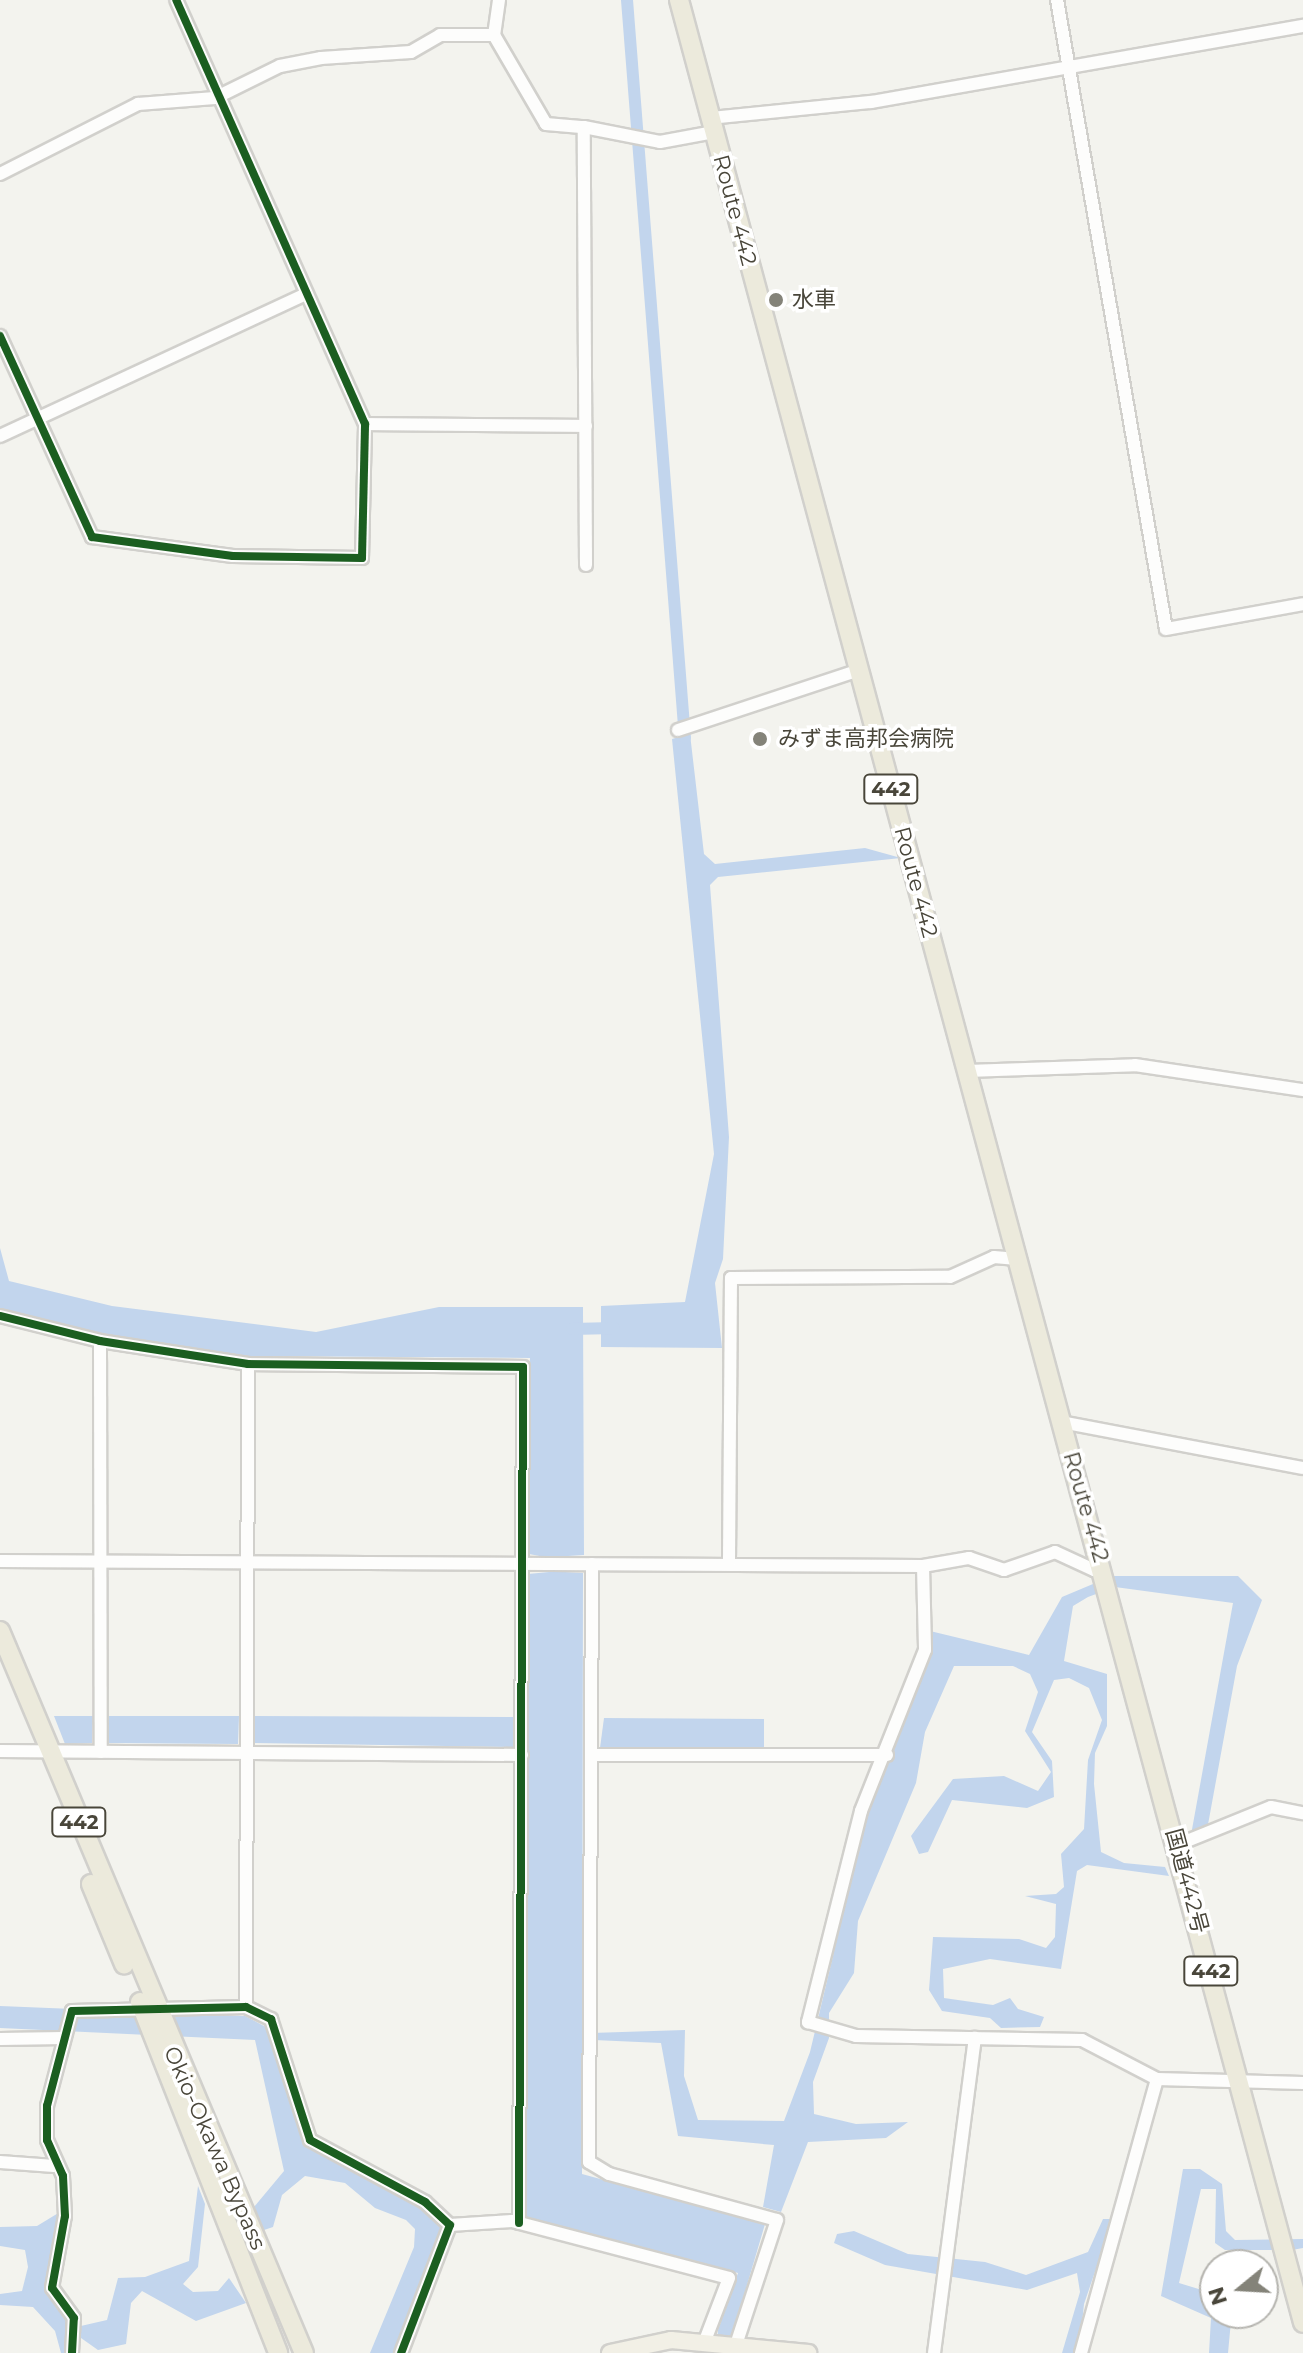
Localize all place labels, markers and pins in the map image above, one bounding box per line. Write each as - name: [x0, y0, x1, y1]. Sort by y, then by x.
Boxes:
- place label: 水車: [792, 287, 836, 313]
- marker: 水車: [767, 291, 785, 309]
- place label: みずま高邦会病院: [778, 726, 954, 752]
- marker: みずま高邦会病院: [749, 728, 771, 750]

